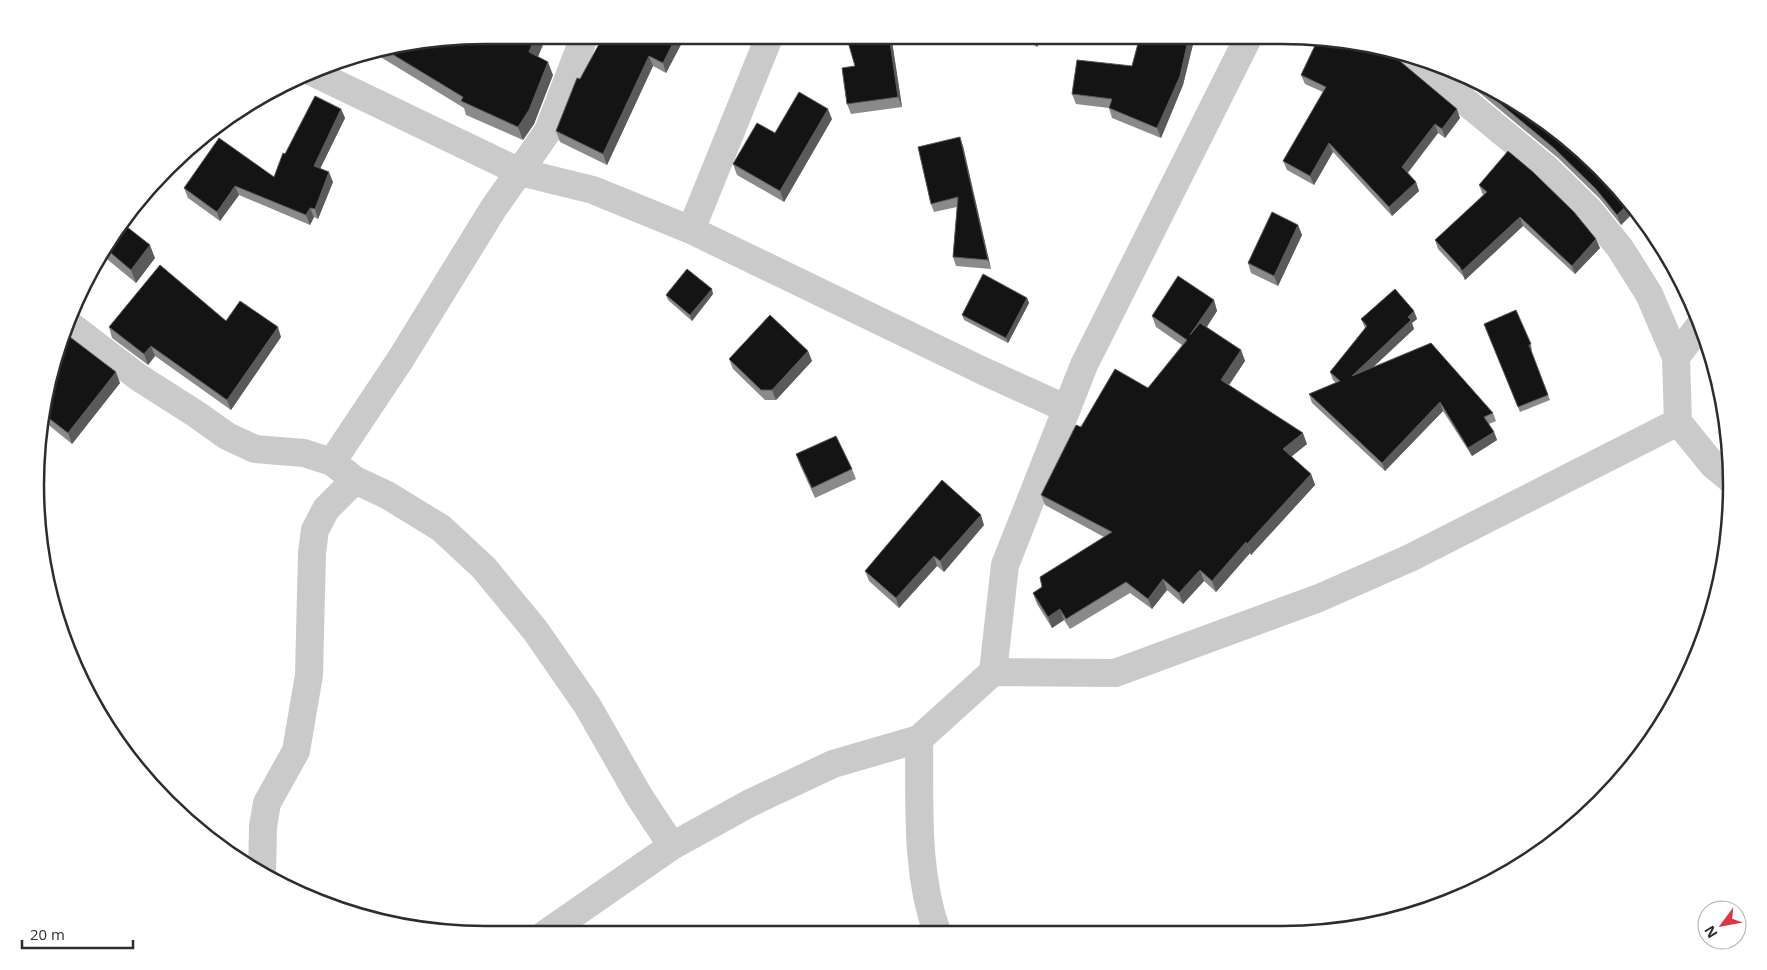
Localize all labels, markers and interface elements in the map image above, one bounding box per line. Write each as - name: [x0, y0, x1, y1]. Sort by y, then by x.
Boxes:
- north arrow: [1697, 900, 1747, 950]
- scale bar: [22, 918, 134, 950]
- text: N: [1699, 922, 1722, 942]
- text: 20 m: [30, 924, 65, 944]

